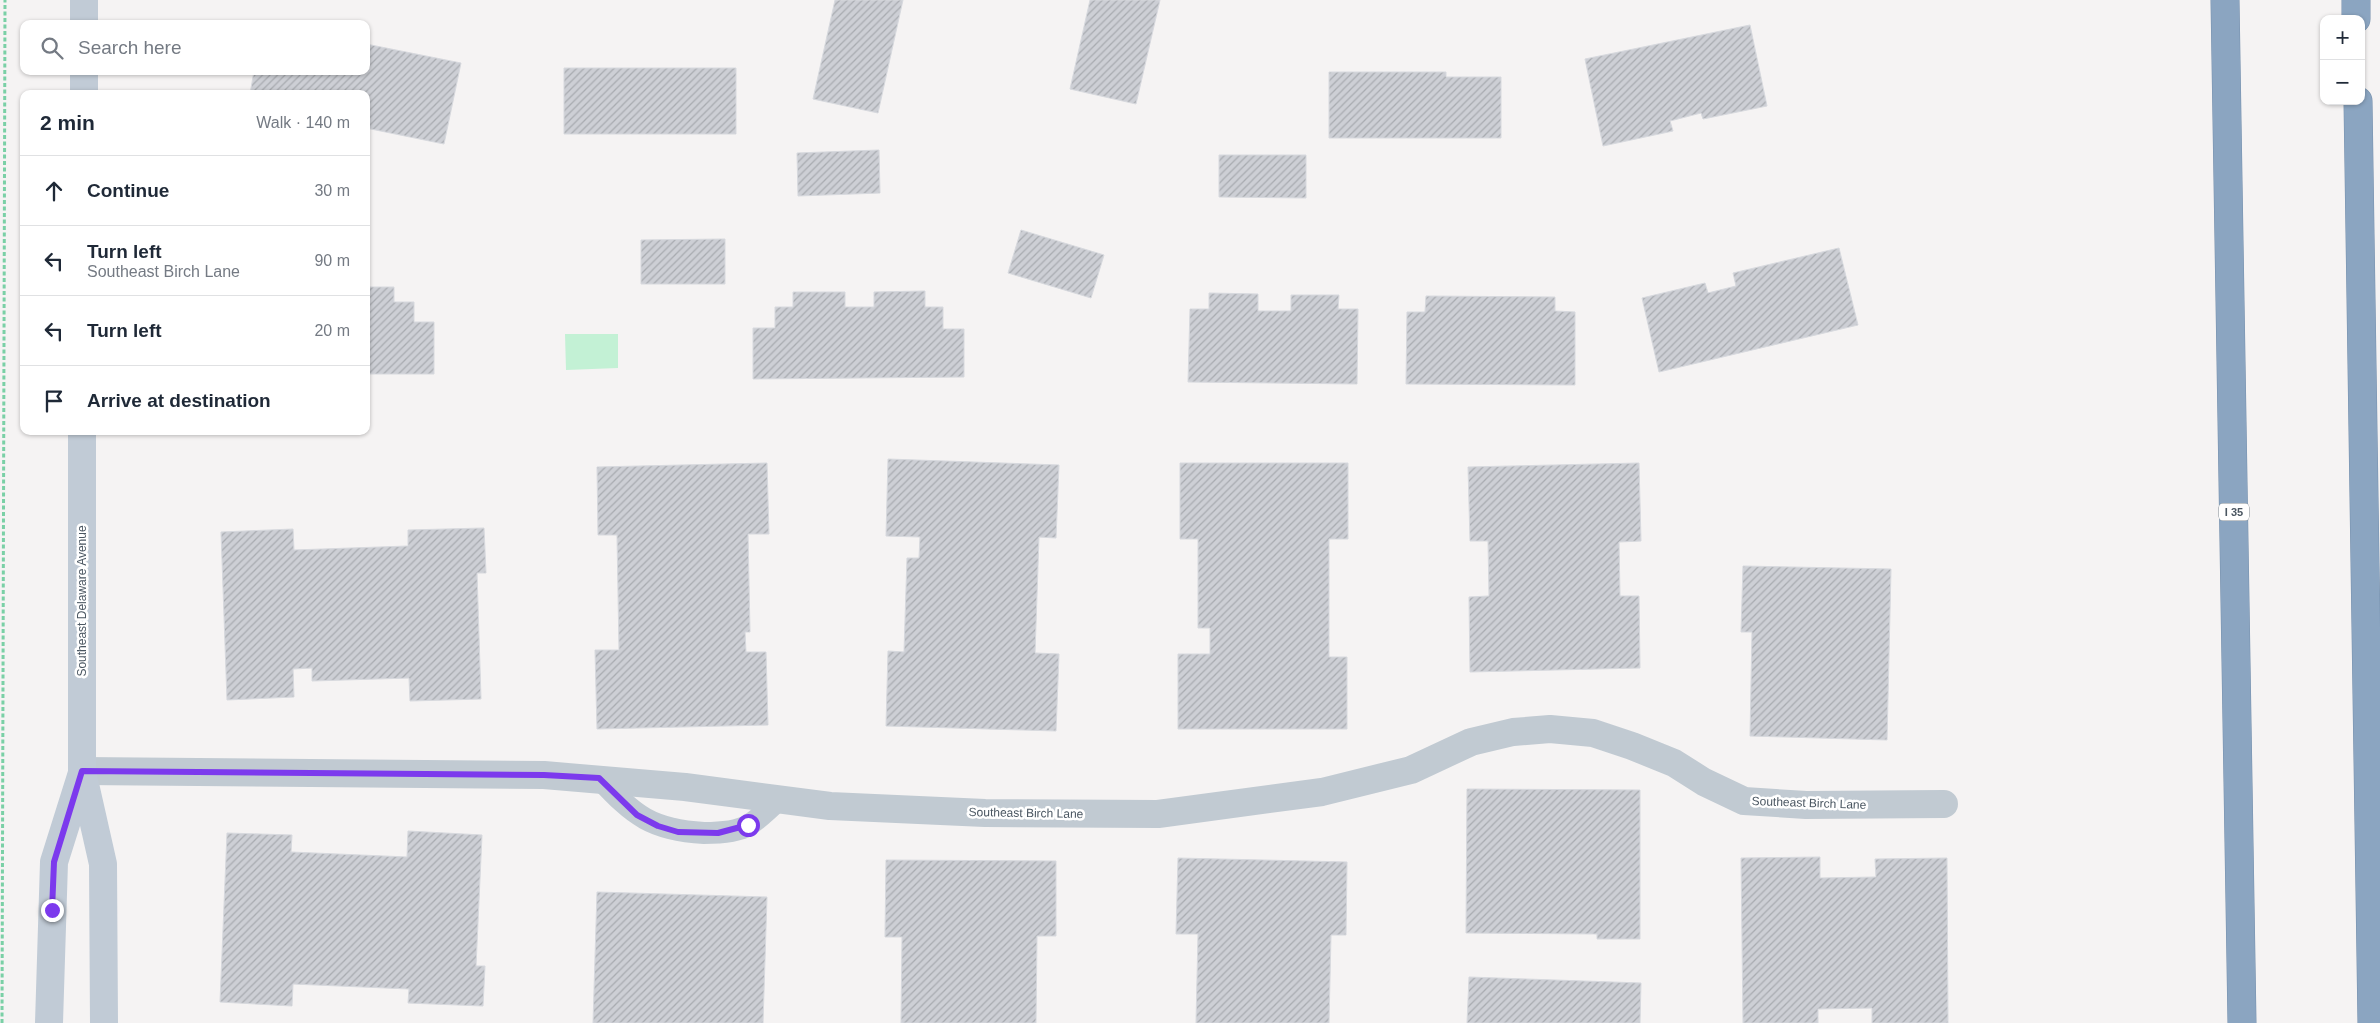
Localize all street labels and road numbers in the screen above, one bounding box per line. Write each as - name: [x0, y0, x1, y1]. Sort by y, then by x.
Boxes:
- road number: I 35: [2219, 504, 2249, 520]
- street label: Southeast Delaware Avenue: [75, 525, 89, 677]
- street label: Southeast Birch Lane: [1751, 794, 1867, 812]
- street label: Southeast Birch Lane: [969, 805, 1084, 821]

